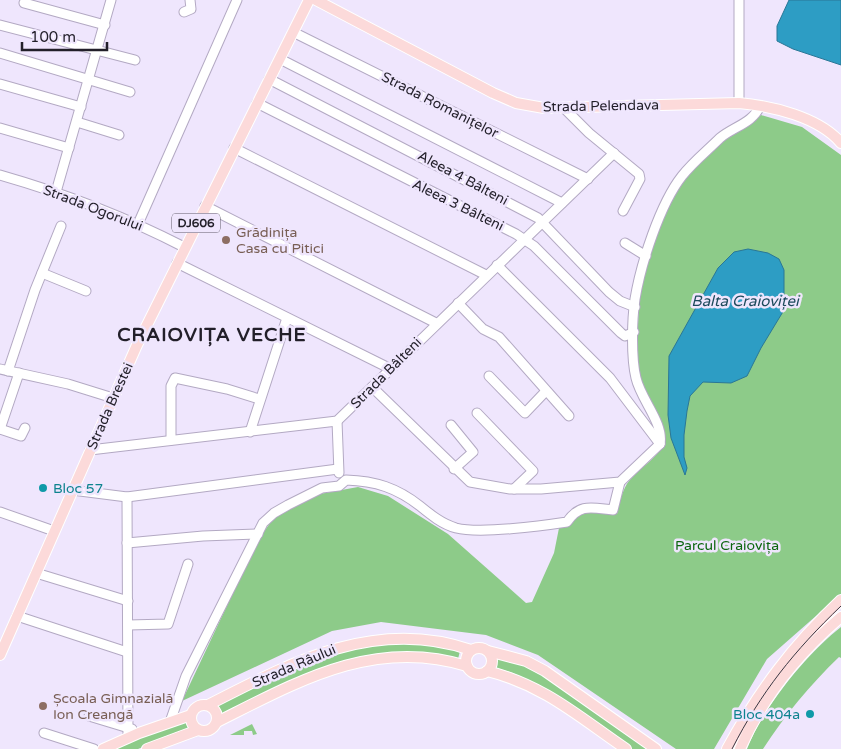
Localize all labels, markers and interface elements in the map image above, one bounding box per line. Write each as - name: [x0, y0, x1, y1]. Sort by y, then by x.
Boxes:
- scale bar: [22, 20, 108, 52]
- text: 100 m: [30, 28, 76, 46]
- street label: Strada Romanițelor: [379, 68, 502, 142]
- street label: Strada Pelendava: [543, 96, 659, 116]
- street label: Aleea 4 Bâlteni: [415, 147, 511, 209]
- street label: Aleea 3 Bâlteni: [409, 175, 507, 235]
- street label: Strada Ogorului: [41, 181, 145, 235]
- road number: DJ606: [172, 214, 220, 232]
- place label: Grădinița Casa cu Pitici: [236, 224, 324, 257]
- marker: Grădinița Casa cu Pitici: [220, 234, 232, 246]
- water label: Balta Craioviței: [691, 292, 801, 310]
- district label: CRAIOVIȚA VECHE: [117, 324, 307, 347]
- street label: Strada Bâlteni: [347, 334, 425, 412]
- street label: Strada Brestei: [83, 360, 137, 452]
- place label: Bloc 57: [53, 480, 103, 497]
- marker: Bloc 57: [37, 482, 49, 494]
- park label: Parcul Craiovița: [675, 537, 779, 554]
- street label: Strada Râului: [250, 641, 338, 691]
- place label: Școala Gimnazială Ion Creangă: [53, 690, 173, 723]
- marker: Școala Gimnazială Ion Creangă: [37, 700, 49, 712]
- place label: Bloc 404a: [733, 706, 800, 723]
- marker: Bloc 404a: [804, 708, 816, 720]

